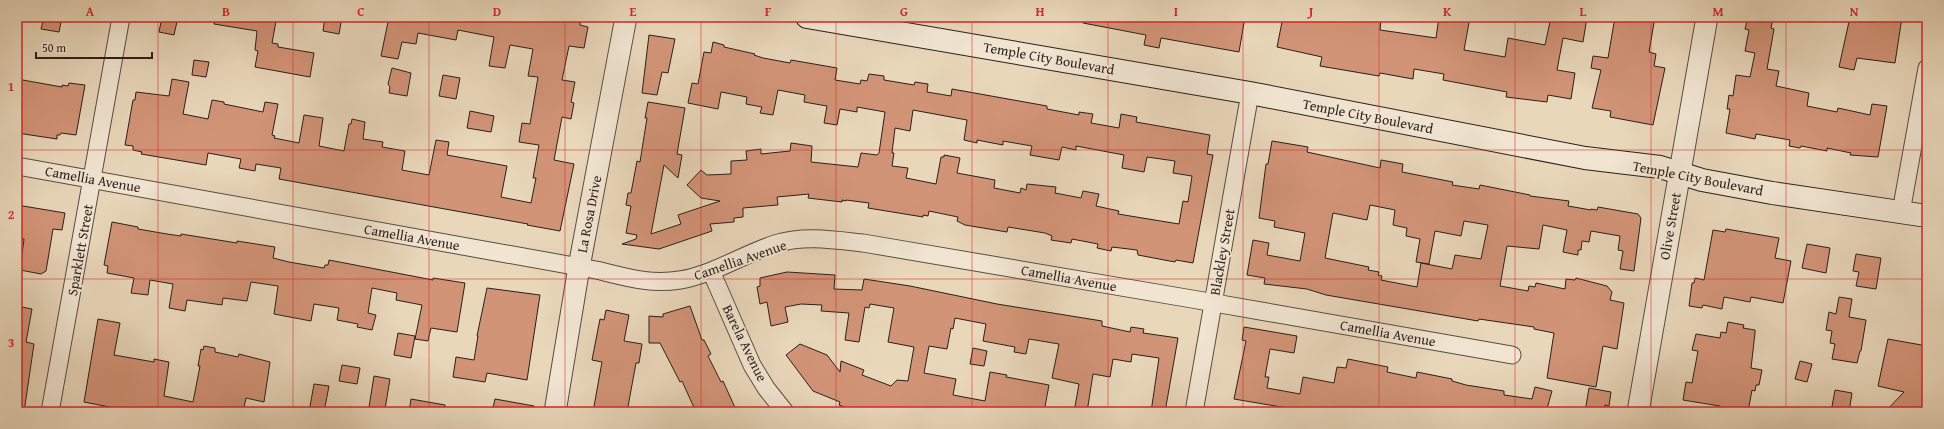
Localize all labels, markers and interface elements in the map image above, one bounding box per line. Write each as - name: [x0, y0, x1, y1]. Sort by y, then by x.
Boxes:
- text: A: [86, 2, 95, 21]
- text: B: [222, 2, 230, 21]
- text: C: [357, 2, 365, 21]
- text: D: [493, 2, 501, 21]
- text: E: [630, 2, 637, 21]
- text: F: [765, 2, 772, 21]
- text: G: [900, 2, 908, 21]
- text: H: [1035, 2, 1045, 21]
- text: I: [1174, 2, 1178, 21]
- text: J: [1307, 2, 1314, 21]
- text: K: [1443, 2, 1452, 21]
- text: L: [1580, 2, 1587, 21]
- text: M: [1712, 2, 1724, 21]
- text: N: [1850, 2, 1859, 21]
- scale bar: [36, 34, 152, 60]
- street label: Temple City Boulevard: [982, 37, 1117, 79]
- text: 50 m: [42, 39, 66, 56]
- text: 1: [8, 77, 14, 96]
- street label: Temple City Boulevard: [1301, 94, 1435, 139]
- street label: Temple City Boulevard: [1631, 156, 1765, 201]
- street label: Camellia Avenue: [44, 161, 143, 197]
- street label: La Rosa Drive: [572, 173, 606, 254]
- street label: Olive Street: [1654, 191, 1686, 261]
- street label: Sparklett Street: [62, 203, 98, 297]
- text: 2: [8, 205, 15, 224]
- street label: Blackley Street: [1205, 207, 1239, 297]
- street label: Camellia Avenue: [363, 219, 462, 255]
- street label: Camellia Avenue: [691, 235, 789, 285]
- street label: Camellia Avenue: [1020, 260, 1119, 296]
- street label: Barela Avenue: [718, 301, 772, 385]
- street label: Camellia Avenue: [1339, 315, 1438, 351]
- text: 3: [8, 333, 14, 352]

